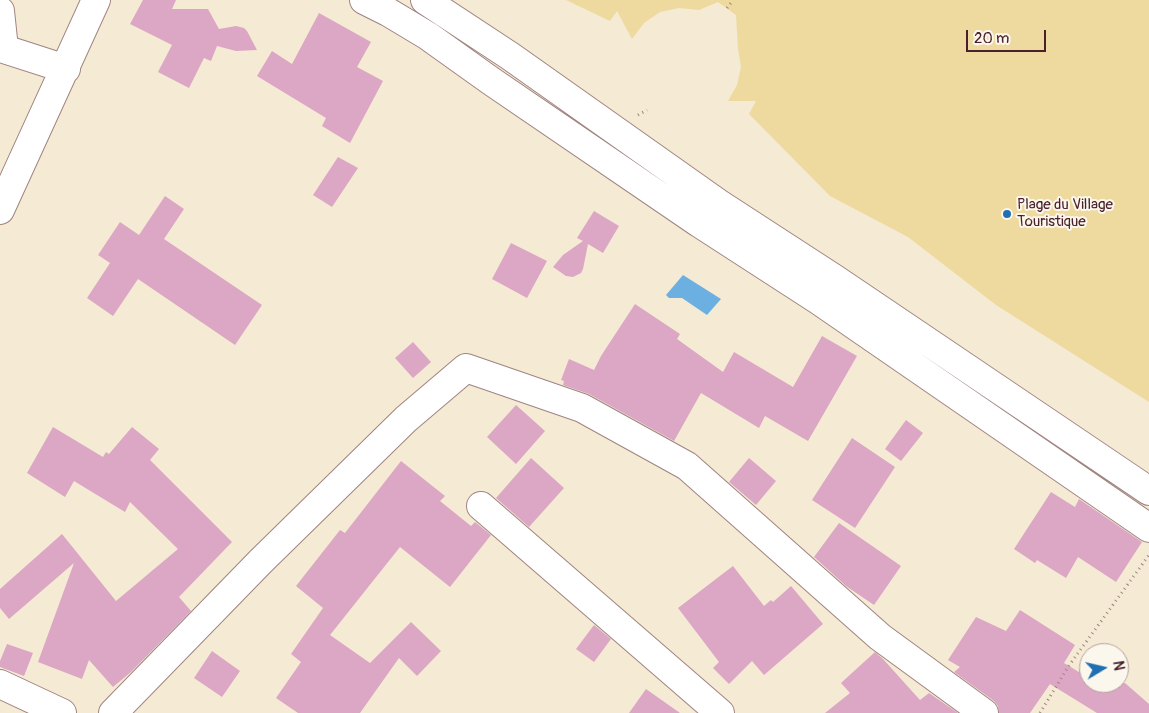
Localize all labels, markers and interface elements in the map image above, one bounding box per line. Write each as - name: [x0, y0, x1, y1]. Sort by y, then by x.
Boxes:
- scale bar: [969, 20, 1049, 52]
- text: 20 m: [974, 29, 1009, 48]
- place label: Plage du Village Touristique: [1017, 196, 1113, 231]
- marker: Plage du Village Touristique: [1001, 208, 1013, 220]
- north arrow: [1079, 643, 1129, 693]
- text: N: [1109, 660, 1127, 672]

